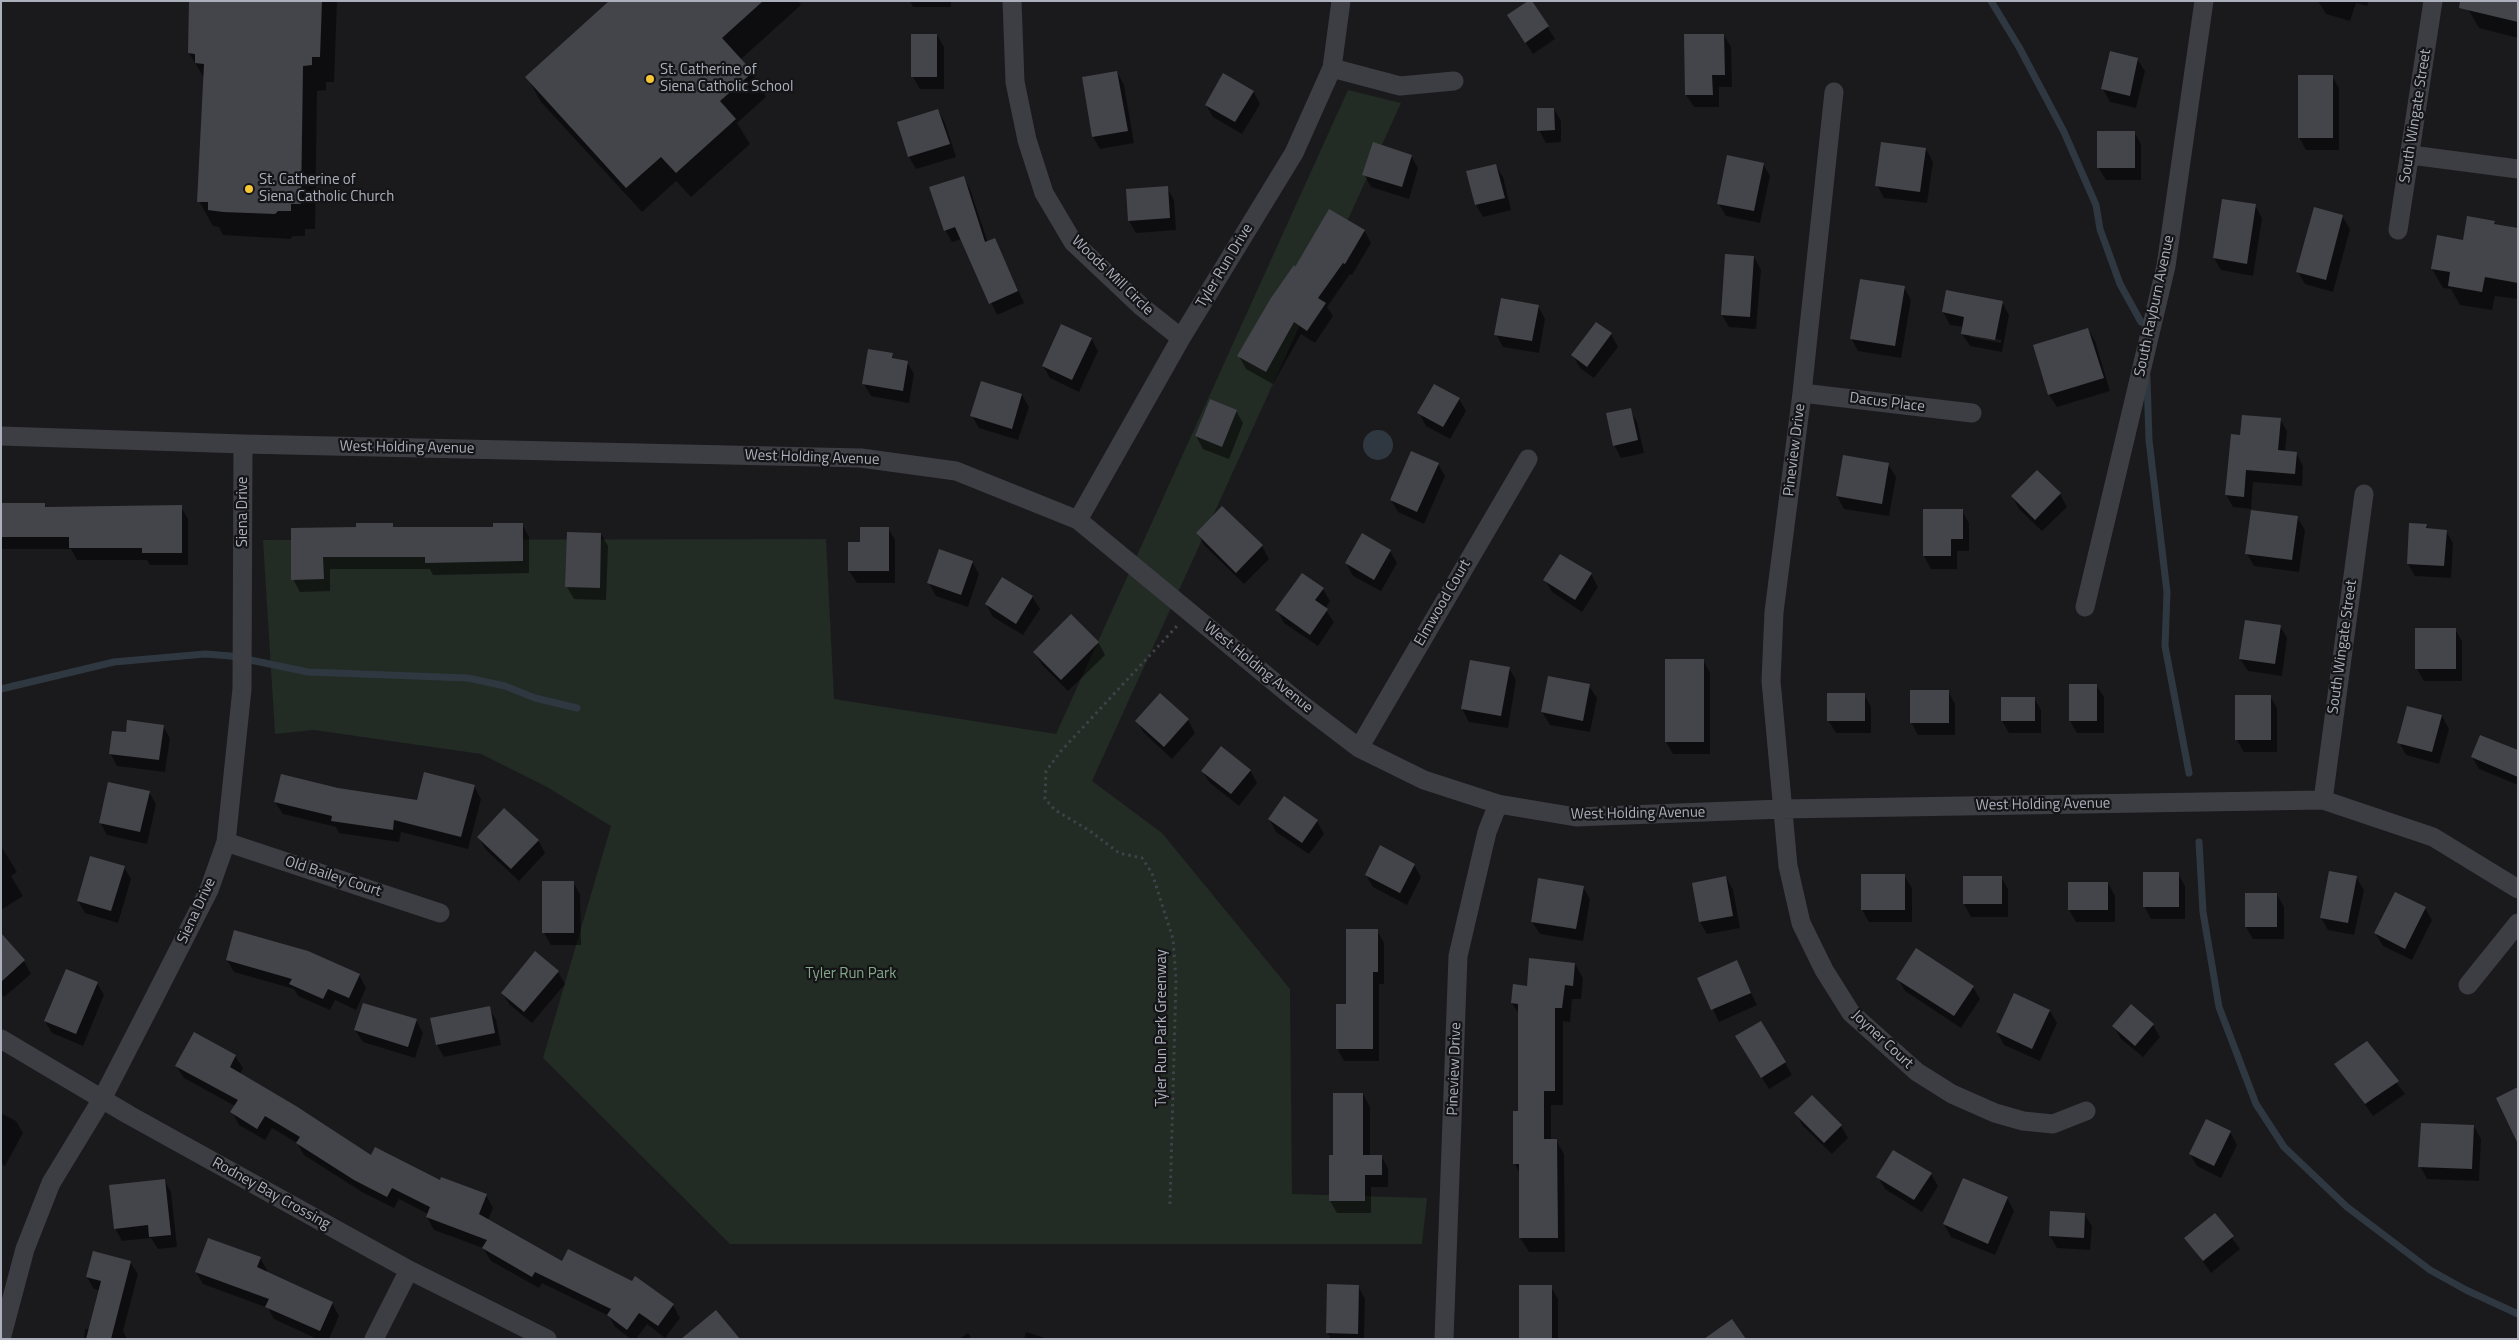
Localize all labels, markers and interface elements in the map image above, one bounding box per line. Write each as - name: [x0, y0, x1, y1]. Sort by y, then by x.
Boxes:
- street label: South Wingate Street: [2397, 48, 2435, 184]
- place label: St. Catherine of Siena Catholic School: [660, 61, 793, 96]
- marker: St. Catherine of Siena Catholic School: [644, 73, 656, 85]
- place label: St. Catherine of Siena Catholic Church: [259, 171, 394, 206]
- marker: St. Catherine of Siena Catholic Church: [243, 183, 255, 195]
- street label: Tyler Run Drive: [1193, 221, 1257, 311]
- street label: Woods Mill Circle: [1067, 232, 1157, 320]
- street label: South Rayburn Avenue: [2131, 234, 2179, 378]
- street label: Dacus Place: [1848, 389, 1926, 417]
- street label: Pineview Drive: [1780, 403, 1810, 497]
- street label: West Holding Avenue: [339, 438, 475, 458]
- street label: West Holding Avenue: [744, 447, 880, 469]
- street label: Siena Drive: [234, 477, 252, 547]
- street label: Elmwood Court: [1411, 556, 1475, 650]
- street label: South Wingate Street: [2325, 579, 2361, 715]
- street label: West Holding Avenue: [1200, 619, 1316, 717]
- street label: West Holding Avenue: [1975, 795, 2111, 815]
- street label: West Holding Avenue: [1570, 804, 1706, 824]
- street label: Old Bailey Court: [282, 853, 384, 901]
- street label: Siena Drive: [174, 875, 220, 947]
- street label: Tyler Run Park Greenway: [1153, 949, 1171, 1107]
- park label: Tyler Run Park: [806, 965, 896, 983]
- street label: Joyner Court: [1847, 1007, 1917, 1073]
- street label: Pineview Drive: [1444, 1022, 1466, 1116]
- street label: Rodney Bay Crossing: [209, 1154, 333, 1234]

